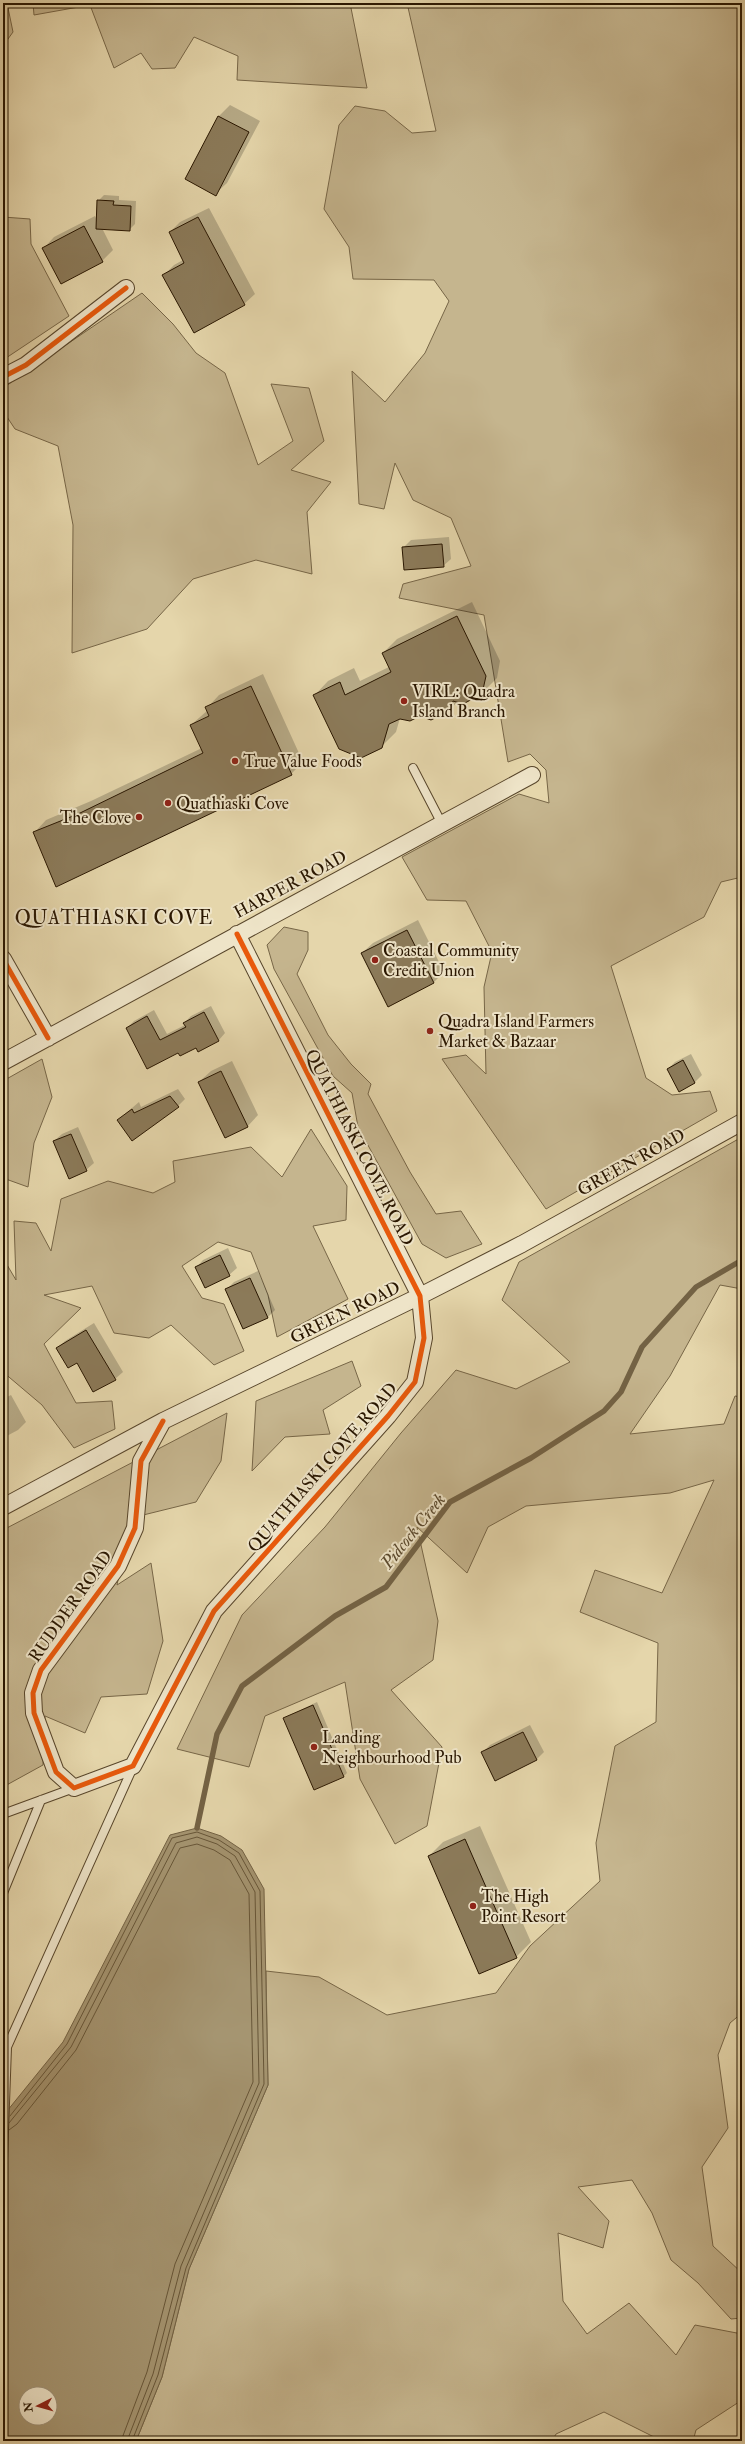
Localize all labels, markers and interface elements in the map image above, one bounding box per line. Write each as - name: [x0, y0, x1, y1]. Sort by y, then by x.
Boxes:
- place label: VIRL: Quadra Island Branch: [412, 681, 516, 722]
- marker: VIRL: Quadra Island Branch: [399, 696, 409, 706]
- place label: True Value Foods: [243, 751, 362, 772]
- marker: True Value Foods: [230, 756, 240, 766]
- place label: Quathiaski Cove: [176, 793, 289, 814]
- marker: Quathiaski Cove: [163, 798, 173, 808]
- place label: The Clove: [60, 807, 131, 828]
- marker: The Clove: [134, 812, 144, 822]
- street label: HARPER ROAD: [230, 846, 350, 923]
- district label: QUATHIASKI COVE: [15, 906, 213, 930]
- place label: Coastal Community Credit Union: [383, 940, 519, 981]
- marker: Coastal Community Credit Union: [370, 955, 380, 965]
- place label: Quadra Island Farmers Market & Bazaar: [438, 1011, 594, 1052]
- marker: Quadra Island Farmers Market & Bazaar: [425, 1026, 435, 1036]
- street label: QUATHIASKI COVE ROAD: [301, 1045, 418, 1249]
- street label: GREEN ROAD: [574, 1124, 689, 1201]
- street label: GREEN ROAD: [287, 1277, 404, 1348]
- street label: QUATHIASKI COVE ROAD: [243, 1378, 402, 1556]
- water label: Pidcock Creek: [375, 1489, 451, 1574]
- street label: RUDDER ROAD: [24, 1546, 117, 1666]
- place label: Landing Neighbourhood Pub: [322, 1727, 462, 1768]
- marker: Landing Neighbourhood Pub: [309, 1742, 319, 1752]
- place label: The High Point Resort: [481, 1886, 566, 1927]
- marker: The High Point Resort: [468, 1901, 478, 1911]
- north arrow: [18, 2386, 58, 2426]
- text: N: [21, 2400, 36, 2414]

